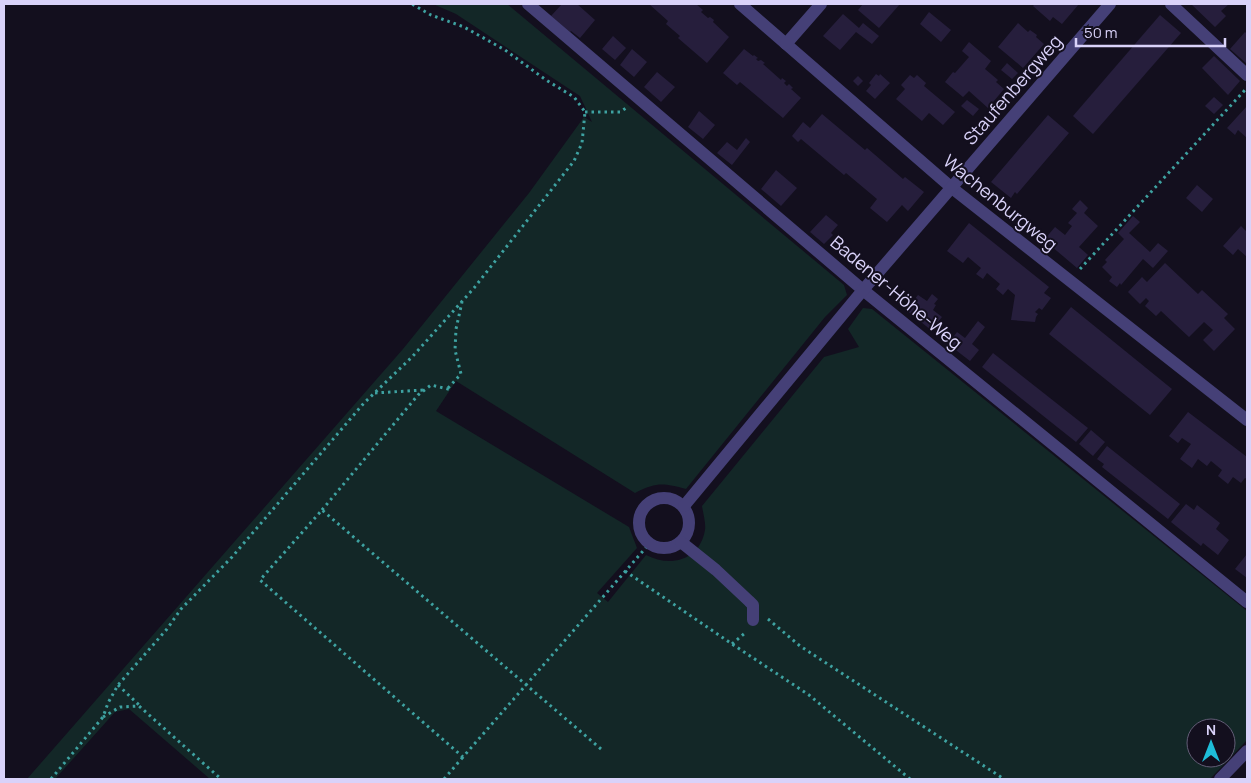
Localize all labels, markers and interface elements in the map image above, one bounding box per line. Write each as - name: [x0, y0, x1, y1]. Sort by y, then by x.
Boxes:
- scale bar: [1076, 15, 1225, 47]
- text: 50 m: [1084, 22, 1118, 43]
- street label: Staufenbergweg: [958, 29, 1067, 150]
- street label: Wachenburgweg: [939, 149, 1063, 256]
- street label: Badener-Höhe-Weg: [826, 230, 968, 354]
- north arrow: [1186, 718, 1236, 768]
- text: N: [1206, 720, 1216, 739]

